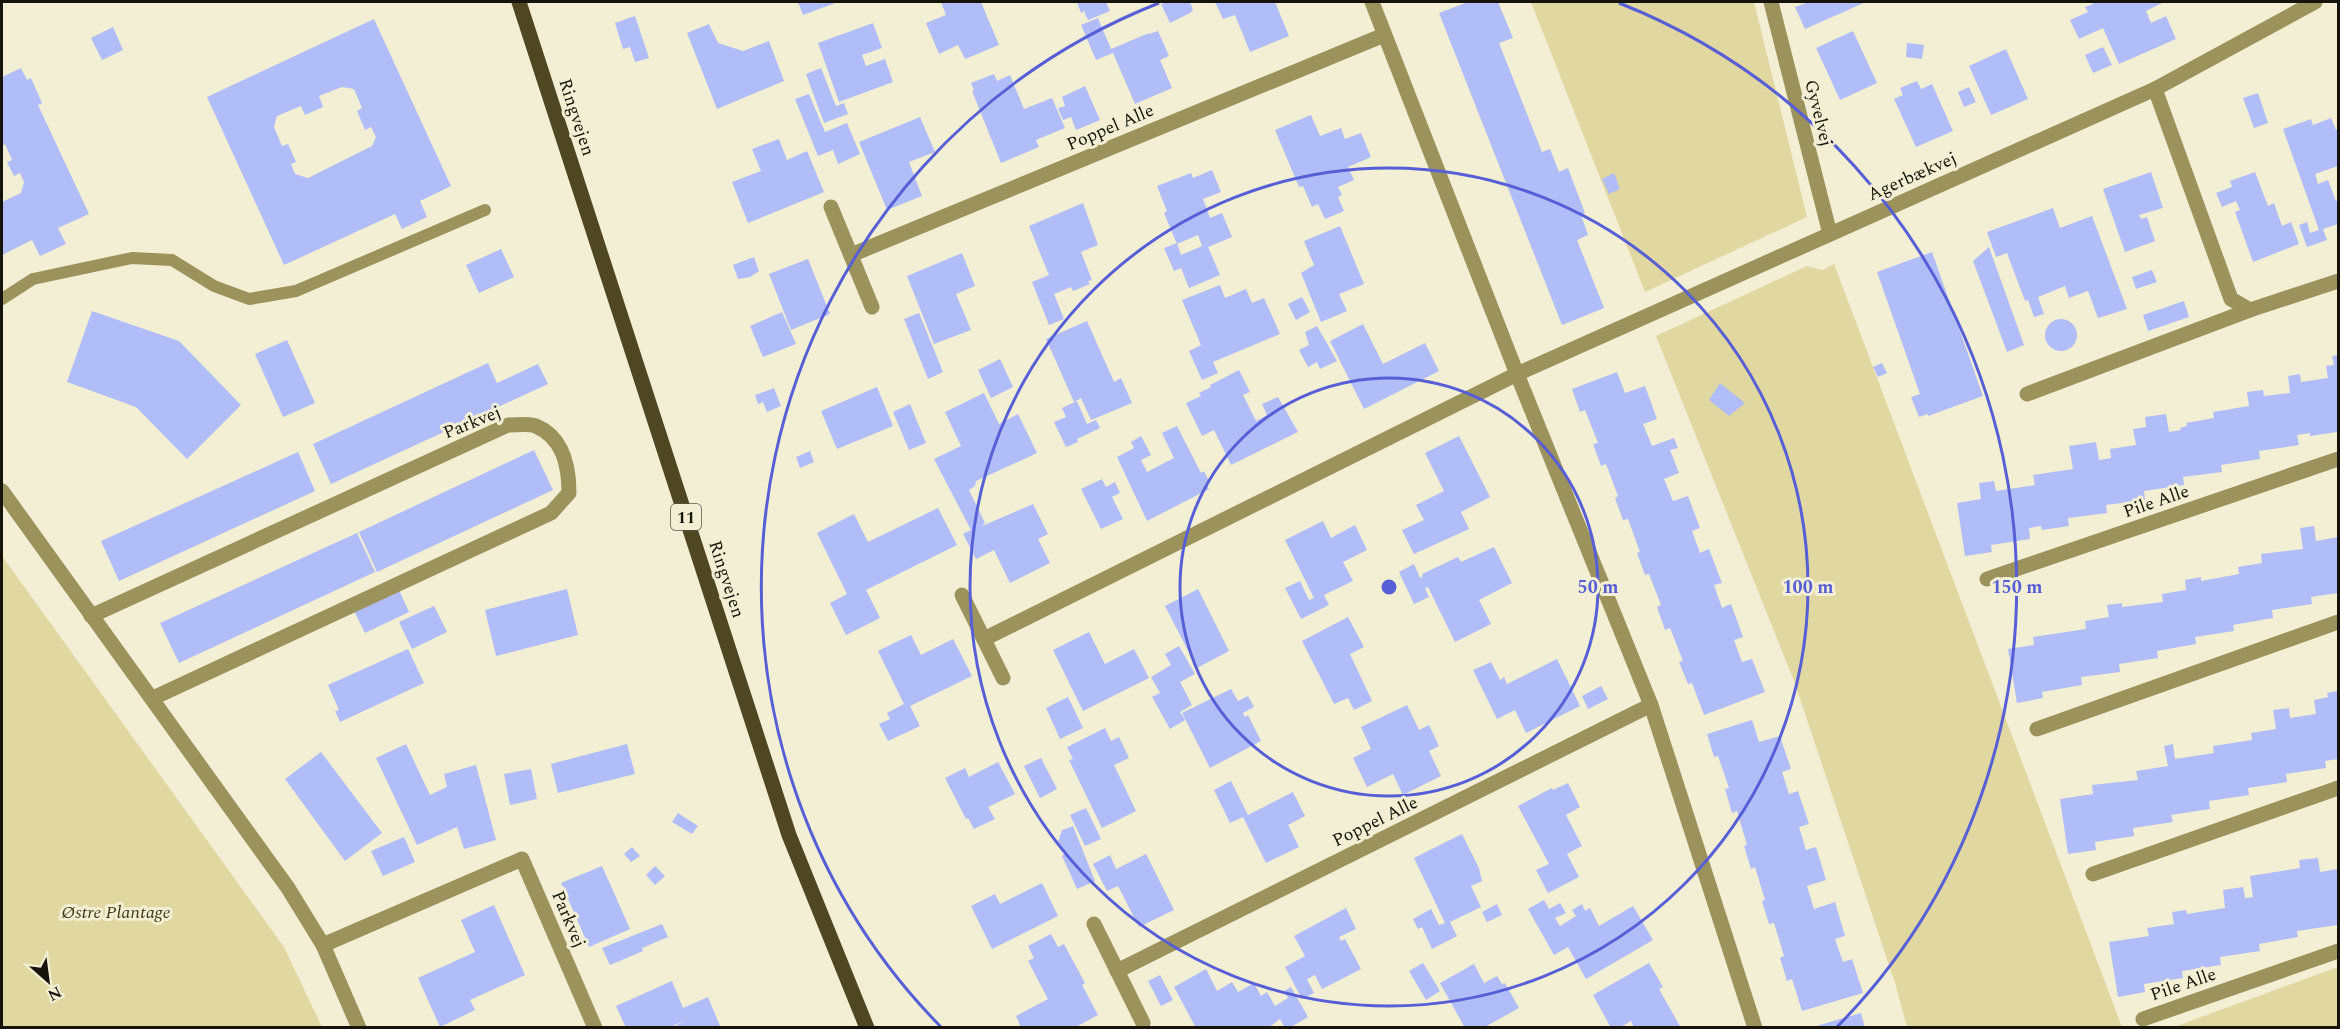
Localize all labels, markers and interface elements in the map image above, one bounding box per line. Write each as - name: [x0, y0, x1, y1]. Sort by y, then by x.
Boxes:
- street label: Ringvejen: [551, 75, 602, 159]
- street label: Gyvelvej: [1797, 77, 1840, 149]
- street label: Poppel Alle: [1062, 97, 1158, 158]
- street label: Agerbækvej: [1863, 145, 1961, 208]
- street label: Parkvej: [439, 399, 505, 446]
- street label: Pile Alle: [2120, 478, 2193, 525]
- road number: 11: [671, 504, 701, 530]
- street label: Ringvejen: [701, 537, 752, 621]
- text: 50 m: [1578, 574, 1618, 601]
- text: 100 m: [1782, 574, 1834, 601]
- text: 150 m: [1991, 574, 2043, 601]
- centre of rings: [1379, 577, 1399, 597]
- street label: Poppel Alle: [1328, 789, 1423, 854]
- street label: Parkvej: [544, 886, 593, 952]
- park label: Østre Plantage: [61, 899, 171, 926]
- north arrow: [18, 951, 78, 1011]
- street label: Pile Alle: [2147, 961, 2220, 1008]
- text: N: [43, 980, 66, 1007]

